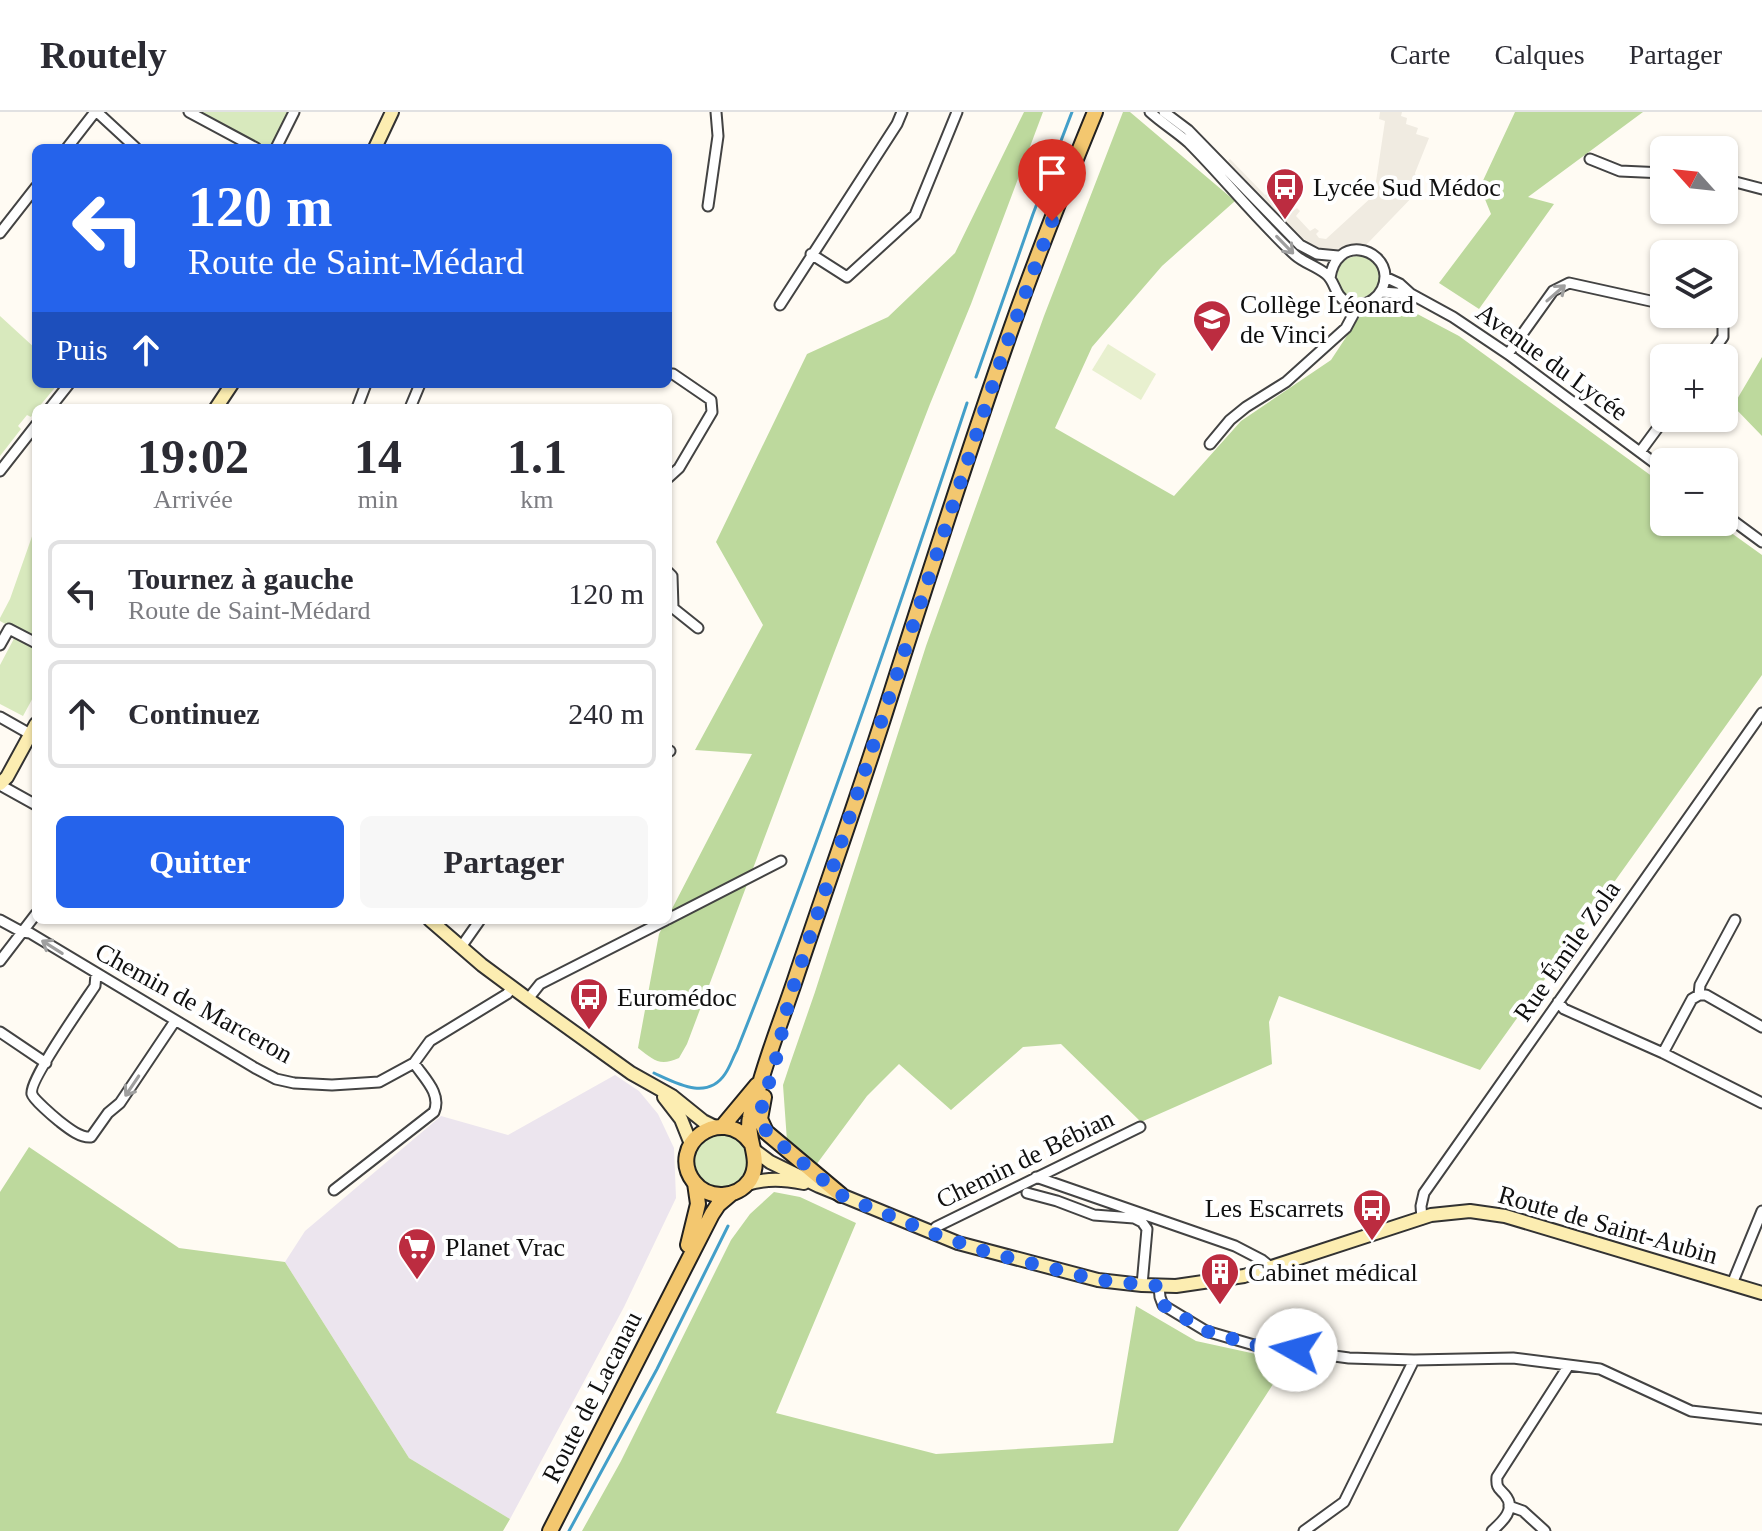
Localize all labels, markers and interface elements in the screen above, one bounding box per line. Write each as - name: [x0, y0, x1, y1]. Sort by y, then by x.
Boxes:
- text: Routely: [40, 34, 167, 76]
- text: Carte: [1390, 39, 1450, 70]
- text: Calques: [1494, 39, 1585, 70]
- text: Partager: [1629, 39, 1722, 70]
- north arrow: [1650, 136, 1738, 224]
- map controls: [1650, 136, 1738, 536]
- pin: [1018, 139, 1086, 221]
- icon: arrive: [1030, 151, 1074, 195]
- bus stop icon: Lycée Sud Médoc: [1264, 166, 1306, 221]
- place label: Lycée Sud Médoc: [1313, 173, 1501, 202]
- icon: left: [56, 176, 160, 280]
- text: 120 m: [188, 176, 333, 238]
- one-way arrow: [1276, 235, 1295, 255]
- button: layers: [1650, 240, 1738, 328]
- text: Route de Saint-Médard: [188, 242, 524, 282]
- one-way arrow: [1545, 284, 1565, 302]
- place label: Collège Léonard de Vinci: [1240, 290, 1414, 349]
- street label: Avenue du Lycée: [1471, 297, 1633, 427]
- school or university icon: Collège Léonard de Vinci: [1191, 298, 1233, 353]
- icon: ahead: [124, 328, 168, 372]
- text: Puis: [56, 333, 108, 366]
- button: +: [1650, 344, 1738, 432]
- text: 19:02: [137, 430, 249, 483]
- text: 14: [354, 430, 402, 483]
- text: 1.1: [507, 430, 567, 483]
- button: −: [1650, 448, 1738, 536]
- text: Arrivée: [153, 485, 233, 514]
- text: min: [358, 485, 398, 514]
- text: km: [520, 485, 554, 514]
- text: Tournez à gauche: [128, 562, 354, 595]
- icon: left: [60, 572, 104, 616]
- text: 120 m: [568, 577, 644, 610]
- text: Route de Saint-Médard: [128, 596, 371, 625]
- icon: ahead: [60, 692, 104, 736]
- text: Continuez: [128, 697, 260, 730]
- text: 240 m: [568, 697, 644, 730]
- button: Quitter: [56, 816, 344, 908]
- button: Partager: [360, 816, 648, 908]
- street label: Rue Émile Zola: [1508, 875, 1626, 1027]
- street label: Chemin de Marceron: [90, 937, 298, 1069]
- one-way arrow: [41, 939, 64, 955]
- bus stop icon: Euromédoc: [568, 976, 610, 1031]
- place label: Euromédoc: [617, 983, 737, 1012]
- one-way arrow: [124, 1074, 140, 1096]
- street label: Chemin de Bébian: [932, 1104, 1118, 1214]
- street label: Route de Saint-Aubin: [1495, 1180, 1721, 1270]
- bus stop icon: Les Escarrets: [1351, 1187, 1393, 1242]
- place label: Les Escarrets: [1205, 1194, 1344, 1223]
- supermarket icon: Planet Vrac: [396, 1226, 438, 1281]
- place label: Planet Vrac: [445, 1233, 565, 1262]
- building icon: Cabinet médical: [1199, 1251, 1241, 1306]
- place label: Cabinet médical: [1248, 1258, 1418, 1287]
- street label: Route de Lacanau: [536, 1307, 648, 1487]
- position arrow: [1254, 1308, 1338, 1392]

